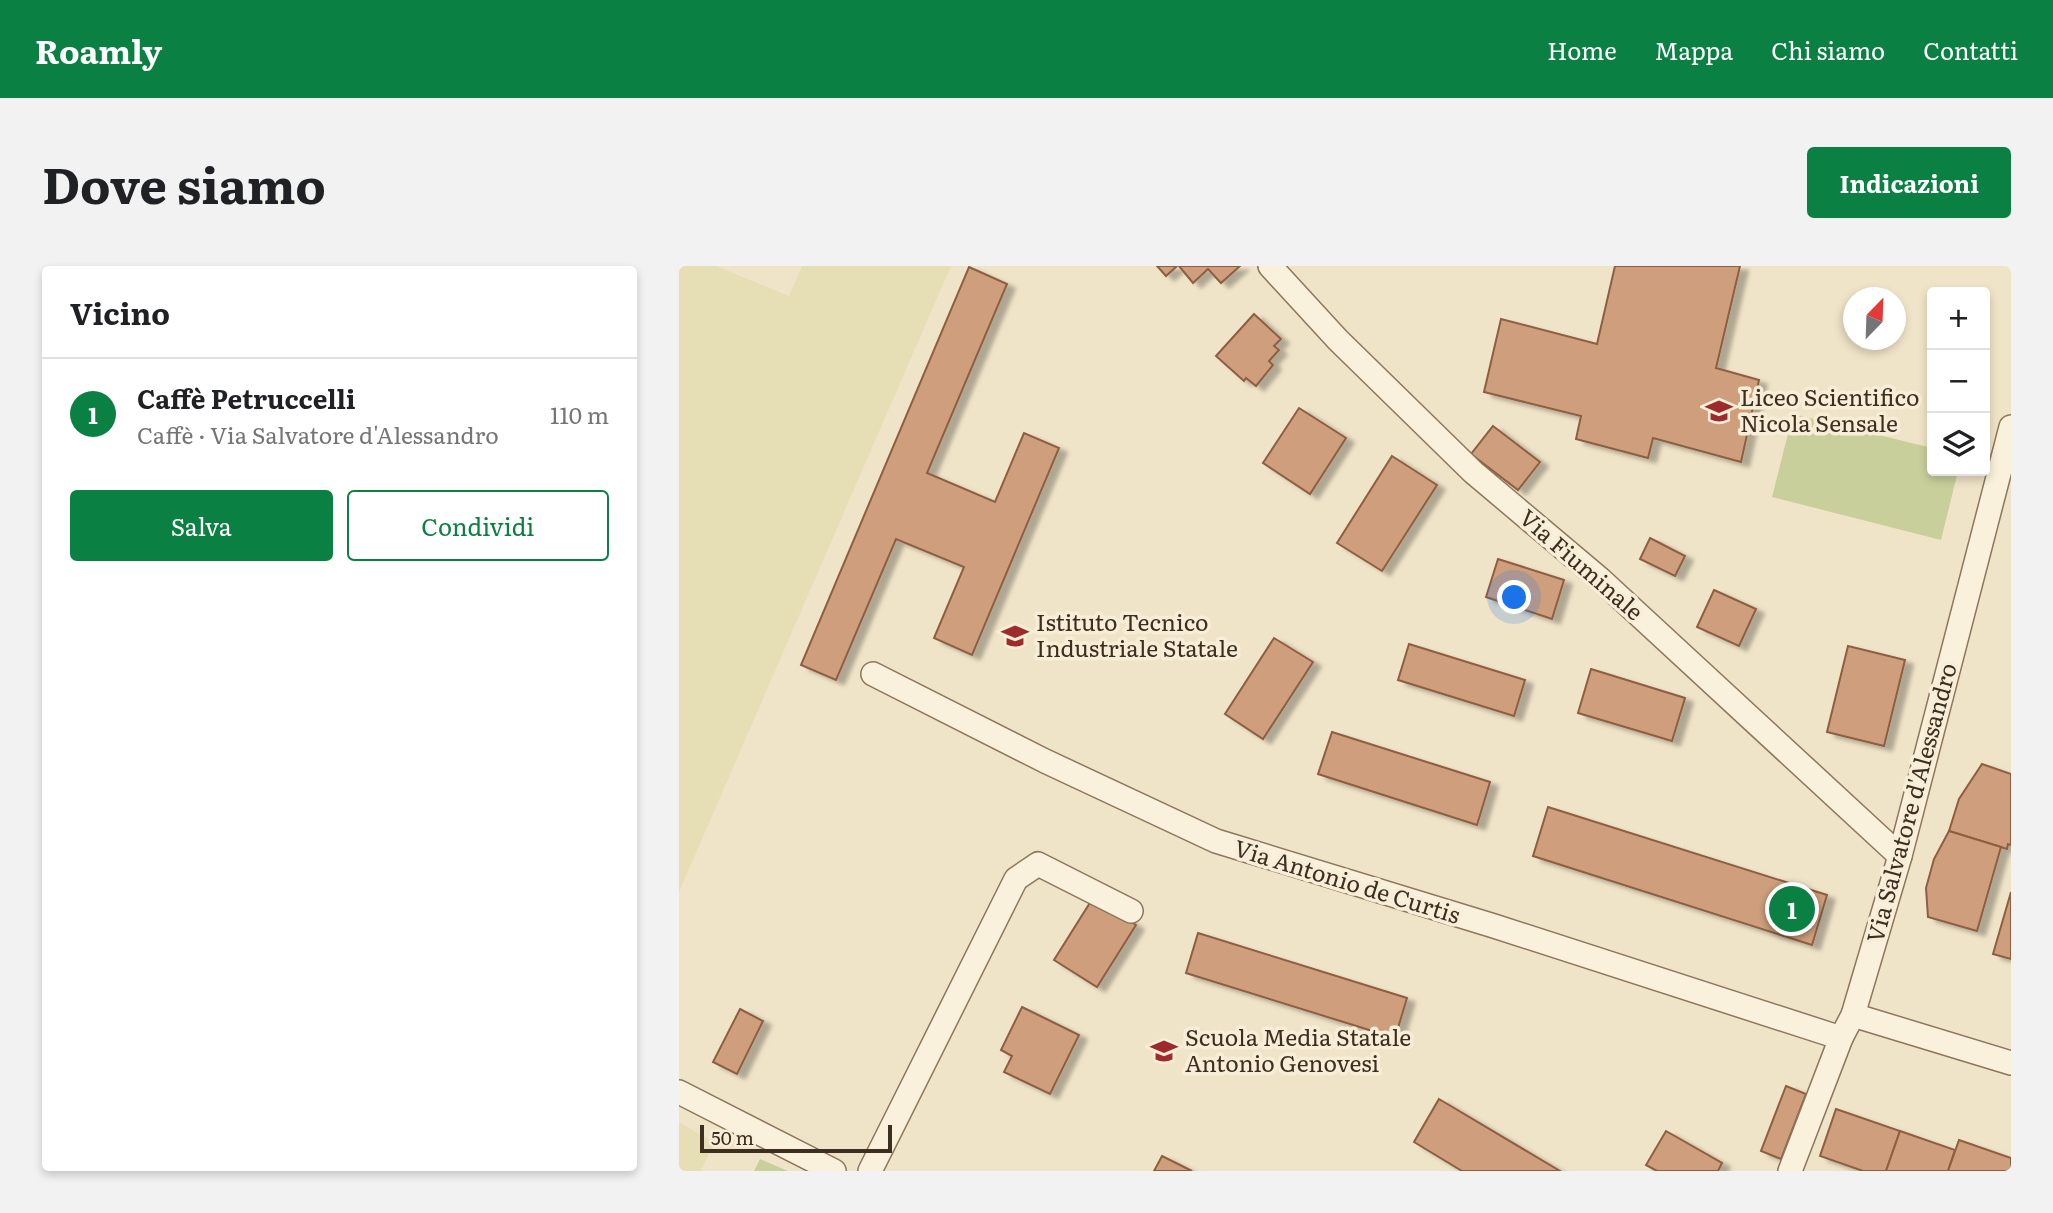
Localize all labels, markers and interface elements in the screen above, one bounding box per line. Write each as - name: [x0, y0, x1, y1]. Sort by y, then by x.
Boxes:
- text: Roamly: [35, 25, 162, 74]
- text: Home: [1547, 32, 1617, 67]
- text: Mappa: [1655, 32, 1733, 67]
- text: Chi siamo: [1771, 32, 1885, 67]
- text: Contatti: [1923, 32, 2018, 67]
- text: Dove siamo: [42, 146, 326, 219]
- button: Indicazioni: [1807, 147, 2011, 218]
- north arrow: [1843, 287, 1906, 350]
- map controls: [1927, 287, 1990, 476]
- button: +: [1927, 287, 1990, 350]
- text: Vicino: [70, 290, 170, 334]
- button: −: [1927, 350, 1990, 413]
- text: Caffè Petruccelli: [137, 378, 356, 417]
- place label: Liceo Scientifico Nicola Sensale: [1740, 379, 1919, 439]
- school or university icon: Liceo Scientifico Nicola Sensale: [1704, 396, 1734, 426]
- text: 1: [88, 397, 98, 431]
- text: 110 m: [550, 397, 609, 431]
- button: layers: [1927, 413, 1990, 476]
- text: Caffè · Via Salvatore d'Alessandro: [137, 417, 499, 451]
- button: Salva: [70, 490, 333, 561]
- button: Condividi: [347, 490, 609, 561]
- street label: Via Fiuminale: [1513, 500, 1652, 627]
- your location: [1497, 580, 1531, 614]
- place label: Istituto Tecnico Industriale Statale: [1036, 604, 1238, 664]
- school or university icon: Istituto Tecnico Industriale Statale: [1000, 621, 1030, 651]
- street label: Via Salvatore d'Alessandro: [1856, 659, 1964, 946]
- street label: Via Antonio de Curtis: [1230, 830, 1465, 931]
- pin: 1: [1769, 883, 1815, 935]
- place label: Scuola Media Statale Antonio Genovesi: [1185, 1019, 1411, 1079]
- school or university icon: Scuola Media Statale Antonio Genovesi: [1149, 1036, 1179, 1066]
- scale bar: [700, 1122, 893, 1154]
- text: 50 m: [711, 1123, 754, 1151]

